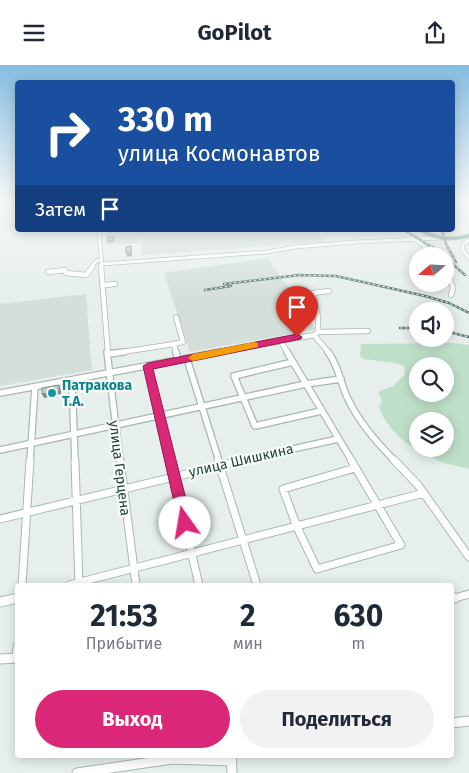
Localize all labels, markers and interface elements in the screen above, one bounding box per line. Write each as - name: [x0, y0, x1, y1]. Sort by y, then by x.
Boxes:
- icon: menu: [20, 19, 48, 47]
- text: GoPilot: [197, 19, 272, 46]
- icon: share: [421, 19, 449, 47]
- text: 330 m: [118, 98, 213, 140]
- icon: right: [35, 100, 100, 165]
- text: улица Космонавтов: [118, 140, 320, 167]
- icon: arrive: [96, 195, 124, 223]
- text: Затем: [35, 198, 86, 221]
- north arrow: [409, 247, 454, 293]
- map controls: [409, 247, 454, 457]
- pin: [276, 286, 318, 337]
- icon: arrive: [283, 293, 311, 321]
- button: sound: [409, 302, 454, 347]
- button: search: [409, 357, 454, 402]
- place label: Патракова Т.А.: [62, 377, 133, 410]
- marker: Патракова Т.А.: [46, 387, 58, 399]
- button: layers: [409, 412, 454, 457]
- street label: улица Герцена: [105, 419, 134, 517]
- street label: улица Шишкина: [187, 440, 295, 481]
- position arrow: [158, 496, 210, 548]
- text: 21:53: [90, 598, 158, 634]
- text: 2: [240, 598, 256, 634]
- text: 630: [333, 598, 383, 634]
- text: Прибытие: [86, 634, 162, 653]
- text: мин: [233, 634, 263, 653]
- text: m: [352, 634, 365, 653]
- button: Выход: [35, 690, 230, 748]
- button: Поделиться: [240, 690, 434, 748]

